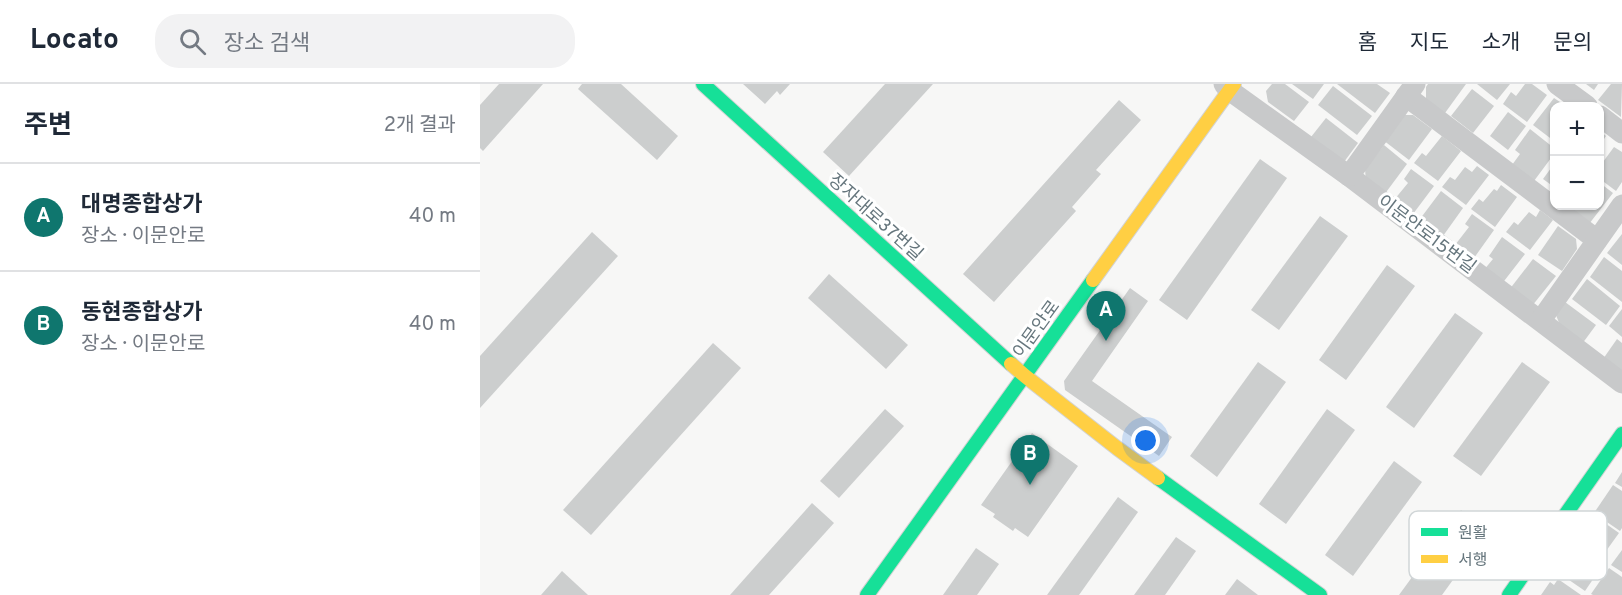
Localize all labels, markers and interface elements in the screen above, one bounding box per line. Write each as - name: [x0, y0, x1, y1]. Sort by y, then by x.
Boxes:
- search box: [155, 14, 575, 68]
- text: Locato: [30, 23, 119, 59]
- icon: search: [176, 25, 209, 58]
- text: 홈: [1358, 30, 1377, 57]
- text: 지도: [1410, 30, 1449, 57]
- text: 소개: [1482, 30, 1520, 57]
- text: 문의: [1553, 30, 1592, 57]
- text: 장소 검색: [224, 31, 310, 58]
- map controls: [1550, 102, 1604, 210]
- button: +: [1550, 102, 1604, 156]
- text: 주변: [24, 110, 72, 143]
- text: 2개 결과: [384, 113, 456, 139]
- button: −: [1550, 156, 1604, 210]
- street label: 장자대로37번길: [823, 170, 927, 267]
- street label: 이문안로15번길: [1372, 191, 1480, 280]
- text: 대명종합상가: [81, 192, 202, 219]
- text: A: [36, 204, 51, 230]
- text: 40 m: [409, 204, 456, 230]
- text: 장소 · 이문안로: [81, 224, 205, 250]
- pin: A: [1086, 292, 1126, 341]
- street label: 이문안로: [1008, 296, 1066, 363]
- text: 동현종합상가: [81, 300, 202, 327]
- text: B: [37, 312, 50, 338]
- text: 40 m: [409, 312, 456, 338]
- text: 장소 · 이문안로: [81, 332, 205, 358]
- your location: [1131, 426, 1160, 455]
- pin: B: [1010, 436, 1050, 485]
- legend: [1409, 511, 1607, 580]
- text: 원활: [1458, 524, 1488, 544]
- text: 서행: [1458, 551, 1487, 571]

